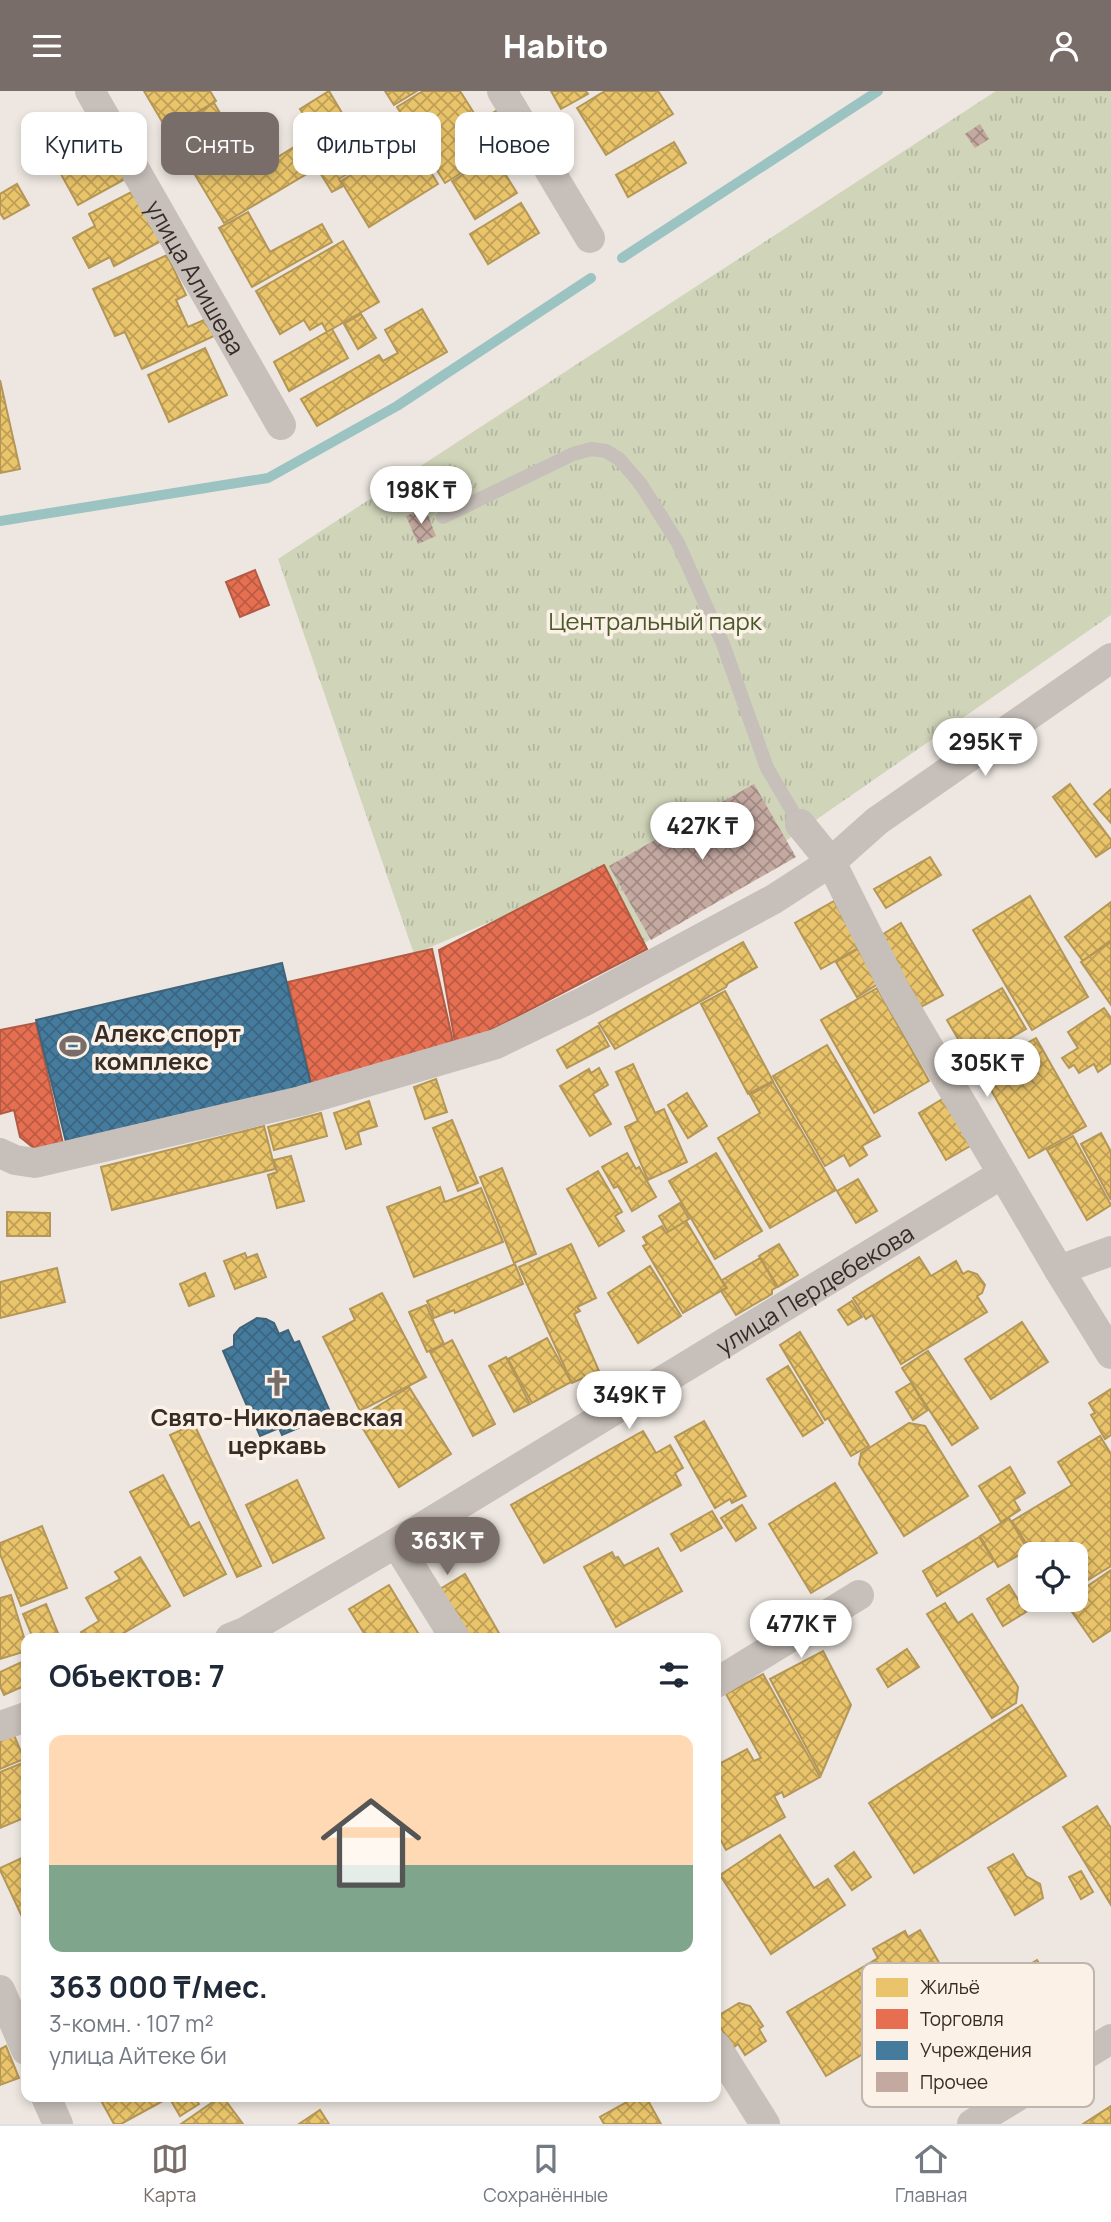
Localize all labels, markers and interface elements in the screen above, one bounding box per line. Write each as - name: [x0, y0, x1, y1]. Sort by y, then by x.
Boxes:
- text: Habito: [503, 24, 608, 68]
- icon: menu: [28, 27, 66, 65]
- icon: person: [1045, 27, 1083, 65]
- chip: Купить: [21, 112, 147, 175]
- chip: Снять: [161, 112, 279, 175]
- chip: Фильтры: [293, 112, 441, 175]
- chip: Новое: [455, 112, 574, 175]
- street label: улица Алишева: [139, 193, 254, 360]
- pin: 198K ₸: [364, 467, 478, 526]
- text: 198K ₸: [386, 473, 456, 505]
- park label: Центральный парк: [548, 604, 763, 637]
- pin: 295K ₸: [928, 719, 1042, 778]
- text: 295K ₸: [948, 725, 1022, 757]
- pin: 427K ₸: [645, 803, 759, 862]
- text: 427K ₸: [666, 809, 738, 841]
- place label: Алекс спорт комплекс: [94, 1016, 241, 1077]
- sports icon: Алекс спорт комплекс: [58, 1031, 88, 1061]
- pin: 305K ₸: [930, 1039, 1044, 1099]
- text: 305K ₸: [950, 1046, 1024, 1078]
- street label: улица Пердебекова: [709, 1216, 919, 1361]
- church icon: Свято-Николаевская церкавь: [262, 1368, 292, 1398]
- pin: 349K ₸: [572, 1371, 686, 1431]
- text: 349K ₸: [593, 1378, 665, 1410]
- place label: Свято-Николаевская церкавь: [151, 1400, 403, 1461]
- pin: 363K ₸: [390, 1517, 504, 1577]
- text: 363K ₸: [411, 1524, 483, 1556]
- map controls: [1018, 1542, 1088, 1612]
- button: locate: [1018, 1542, 1088, 1612]
- pin: 477K ₸: [744, 1601, 858, 1660]
- text: 477K ₸: [766, 1607, 836, 1639]
- text: Объектов: 7: [49, 1655, 225, 1696]
- icon: filters: [655, 1656, 693, 1694]
- icon: home: [308, 1780, 434, 1906]
- legend: [862, 1963, 1094, 2107]
- text: 363 000 ₸/мес.: [49, 1966, 268, 2007]
- text: Жильё: [920, 1974, 980, 2000]
- text: Торговля: [920, 2006, 1004, 2032]
- text: 3-комн. · 107 m²: [49, 2007, 214, 2039]
- text: Учреждения: [920, 2037, 1032, 2063]
- text: улица Айтеке би: [49, 2039, 227, 2071]
- text: Прочее: [920, 2069, 988, 2095]
- tab: Карта: [143, 2140, 196, 2208]
- tab: Сохранённые: [483, 2140, 608, 2208]
- tab: Главная: [895, 2140, 968, 2208]

